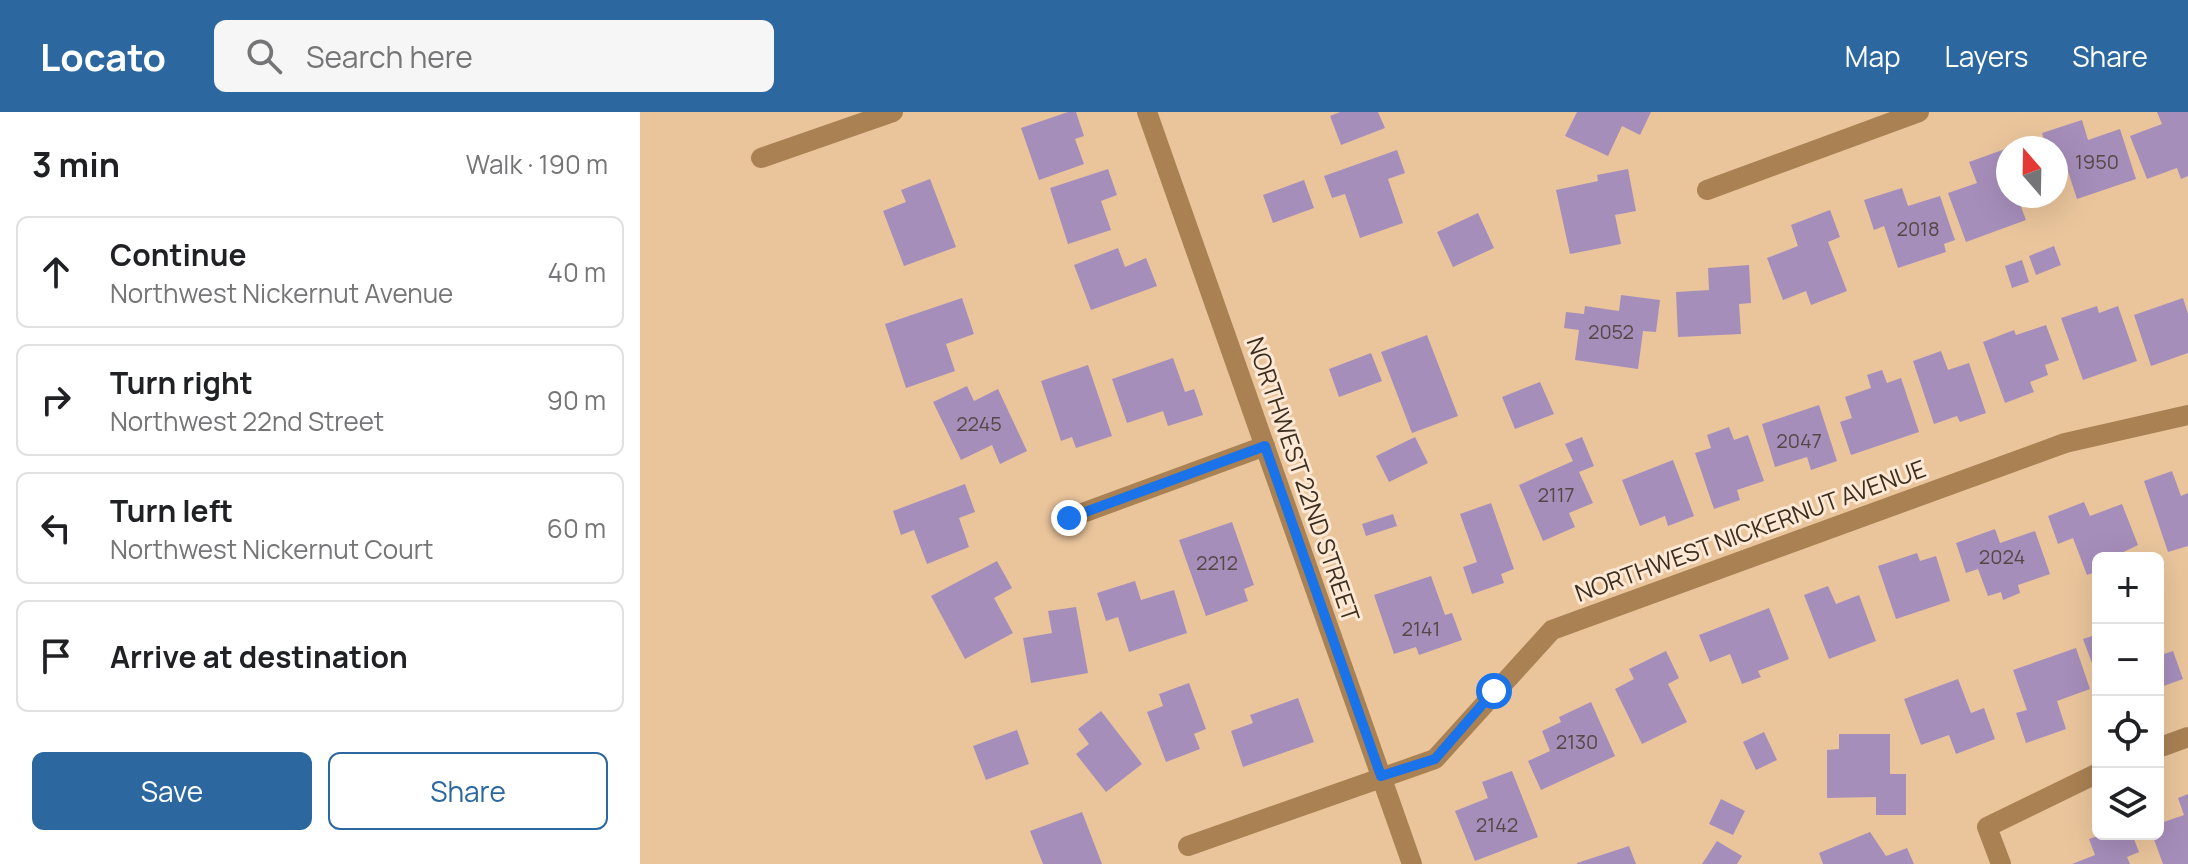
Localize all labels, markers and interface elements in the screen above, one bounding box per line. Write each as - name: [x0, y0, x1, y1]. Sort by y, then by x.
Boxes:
- search box: [214, 20, 774, 92]
- text: Locato: [40, 30, 166, 82]
- icon: search: [242, 34, 286, 78]
- text: Search here: [306, 36, 473, 77]
- text: Map: [1845, 37, 1901, 75]
- text: Layers: [1945, 37, 2028, 75]
- text: Share: [2072, 37, 2148, 75]
- north arrow: [1996, 136, 2068, 208]
- text: 3 min: [32, 141, 120, 187]
- text: Walk · 190 m: [466, 146, 608, 182]
- house number: 1950: [2075, 148, 2119, 175]
- house number: 2018: [1896, 215, 1940, 242]
- text: Continue: [110, 234, 246, 275]
- icon: ahead: [34, 250, 78, 294]
- text: 40 m: [548, 254, 606, 290]
- text: Northwest Nickernut Avenue: [110, 275, 453, 311]
- house number: 2052: [1588, 318, 1634, 345]
- street label: NORTHWEST 22ND STREET: [1240, 332, 1368, 626]
- text: Turn right: [110, 362, 253, 403]
- icon: right: [34, 378, 78, 422]
- text: 90 m: [547, 382, 606, 418]
- text: Northwest 22nd Street: [110, 403, 384, 439]
- house number: 2245: [956, 410, 1002, 437]
- house number: 2047: [1776, 427, 1822, 454]
- street label: NORTHWEST NICKERNUT AVENUE: [1570, 451, 1930, 609]
- house number: 2117: [1537, 481, 1575, 508]
- text: Turn left: [110, 490, 233, 531]
- route end: [1051, 500, 1087, 536]
- icon: left: [34, 506, 78, 550]
- text: 60 m: [547, 510, 606, 546]
- text: Northwest Nickernut Court: [110, 531, 433, 567]
- house number: 2024: [1979, 543, 2025, 570]
- house number: 2212: [1196, 549, 1238, 576]
- map controls: [2092, 552, 2164, 840]
- button: +: [2092, 552, 2164, 624]
- house number: 2141: [1402, 615, 1440, 642]
- button: −: [2092, 624, 2164, 696]
- icon: arrive: [34, 634, 78, 678]
- text: Arrive at destination: [110, 636, 408, 677]
- route start: [1476, 673, 1512, 709]
- button: locate: [2092, 696, 2164, 768]
- house number: 2130: [1556, 728, 1598, 755]
- button: Save: [32, 752, 312, 830]
- button: Share: [328, 752, 608, 830]
- button: layers: [2092, 768, 2164, 840]
- house number: 2142: [1476, 811, 1518, 838]

